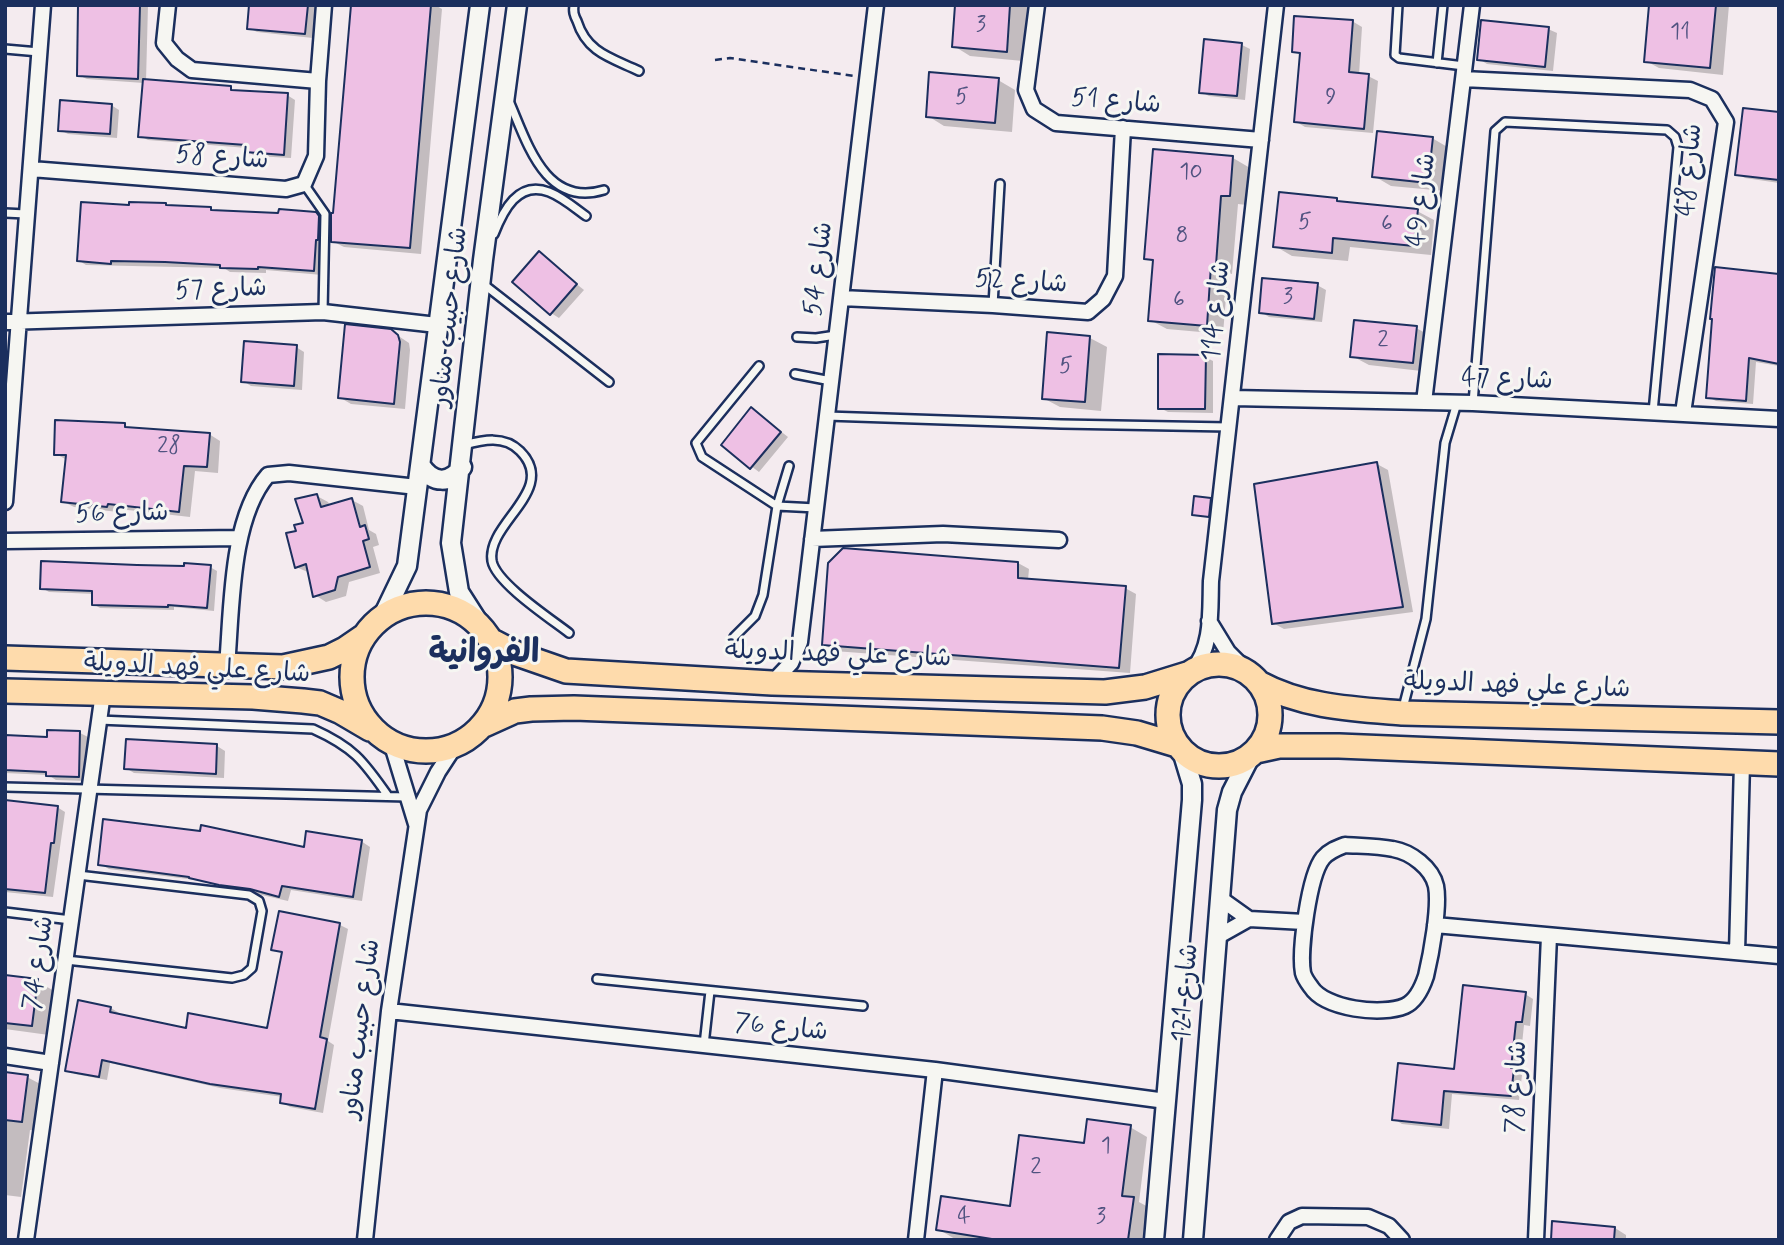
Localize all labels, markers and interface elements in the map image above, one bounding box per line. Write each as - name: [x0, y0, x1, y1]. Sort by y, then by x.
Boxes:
- house number: 3: [976, 12, 986, 40]
- house number: 11: [1670, 19, 1690, 47]
- house number: 5: [955, 84, 969, 112]
- street label: شارع 51: [1070, 84, 1162, 122]
- house number: 9: [1325, 84, 1337, 112]
- street label: شارع 48: [1671, 122, 1711, 218]
- street label: شارع 58: [174, 140, 270, 178]
- street label: شارع 49: [1402, 151, 1444, 249]
- house number: 10: [1179, 159, 1203, 187]
- house number: 5: [1298, 209, 1312, 237]
- house number: 6: [1381, 211, 1393, 239]
- street label: شارع 54: [799, 220, 841, 318]
- house number: 8: [1176, 223, 1188, 251]
- street label: شارع حبيب مناور: [426, 226, 476, 408]
- street label: شارع 114: [1197, 259, 1239, 363]
- street label: شارع 52: [974, 264, 1068, 302]
- street label: شارع 57: [175, 274, 267, 308]
- house number: 3: [1283, 284, 1293, 312]
- house number: 6: [1173, 287, 1185, 315]
- house number: 2: [1377, 327, 1389, 355]
- house number: 5: [1059, 353, 1073, 381]
- street label: شارع 47: [1461, 364, 1553, 398]
- house number: 28: [157, 433, 181, 461]
- street label: شارع 56: [75, 499, 169, 531]
- district label: الفروانية: [429, 635, 539, 675]
- street label: شارع علي فهد الدويلة: [724, 636, 952, 676]
- street label: شارع علي فهد الدويلة: [83, 648, 311, 692]
- street label: شارع علي فهد الدويلة: [1403, 667, 1631, 707]
- street label: شارع 74: [18, 914, 62, 1012]
- street label: شارع حبيب مناور: [336, 938, 388, 1120]
- street label: شارع 121: [1167, 942, 1207, 1044]
- street label: شارع 76: [733, 1009, 829, 1049]
- street label: شارع 78: [1501, 1040, 1535, 1134]
- house number: 1: [1101, 1133, 1111, 1161]
- house number: 2: [1030, 1154, 1042, 1182]
- house number: 4: [957, 1203, 971, 1231]
- house number: 3: [1096, 1204, 1106, 1232]

